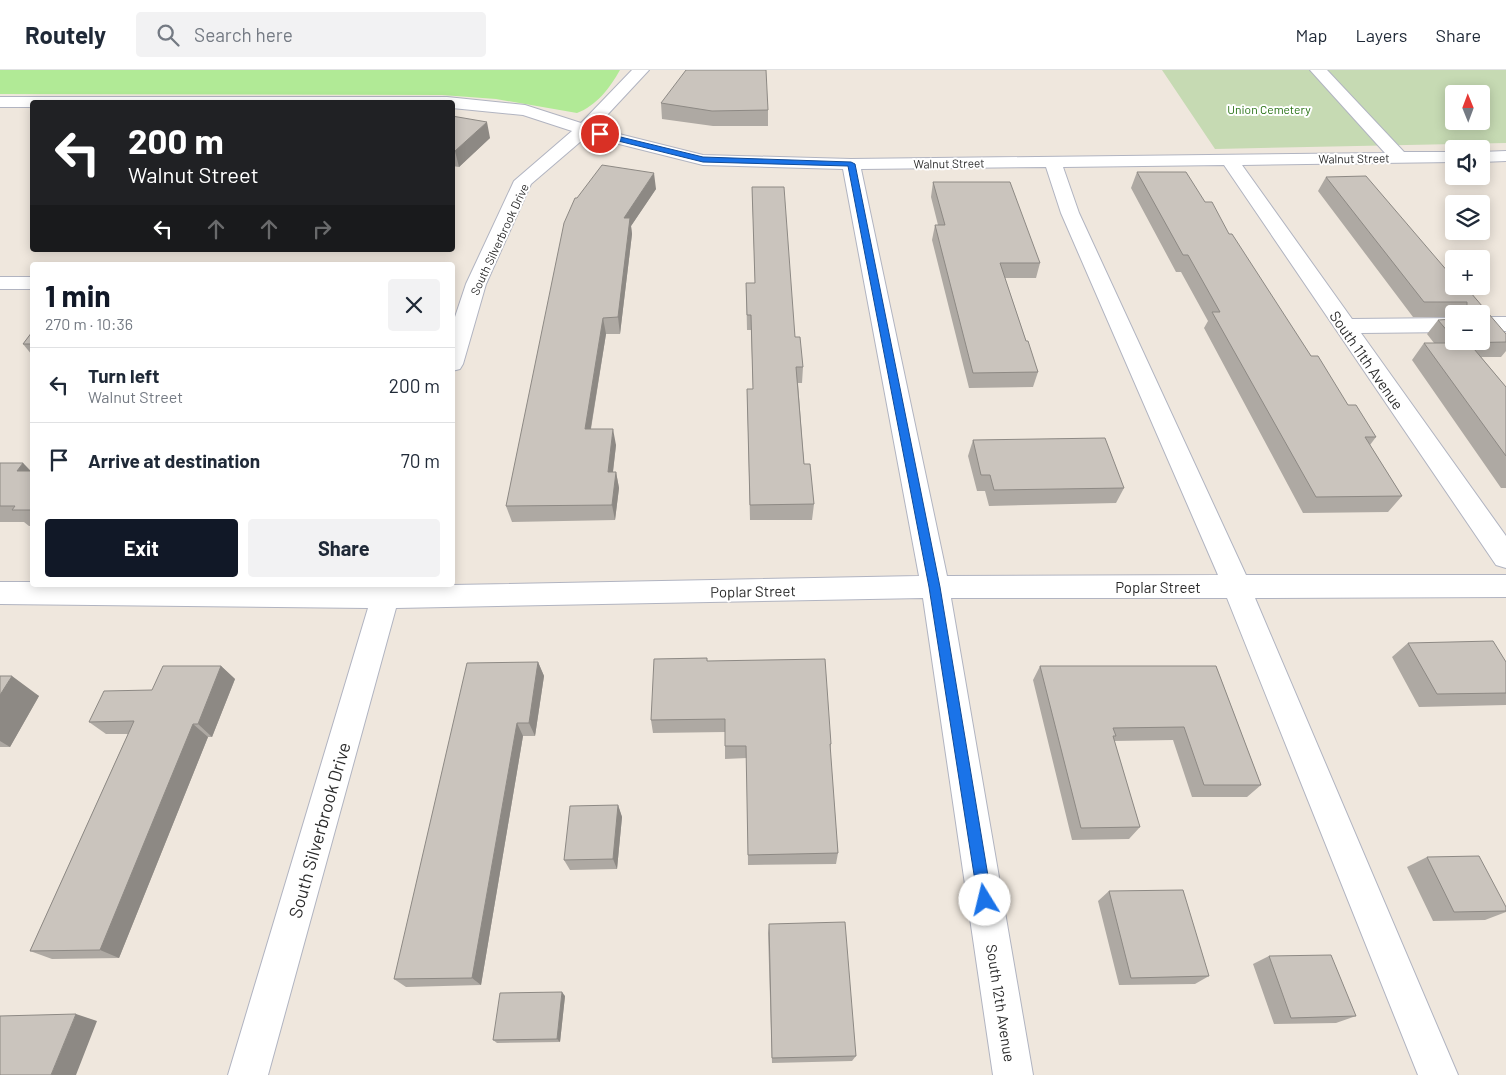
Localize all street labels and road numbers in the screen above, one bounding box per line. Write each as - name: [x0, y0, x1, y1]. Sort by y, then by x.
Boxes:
- street label: Walnut Street: [1318, 150, 1390, 166]
- street label: Walnut Street: [913, 155, 985, 171]
- street label: South Silverbrook Drive: [467, 181, 531, 297]
- street label: South 11th Avenue: [1326, 307, 1408, 413]
- street label: Poplar Street: [1115, 578, 1201, 596]
- street label: Poplar Street: [710, 581, 796, 601]
- street label: South Silverbrook Drive: [283, 739, 355, 921]
- street label: South 12th Avenue: [983, 943, 1019, 1063]

